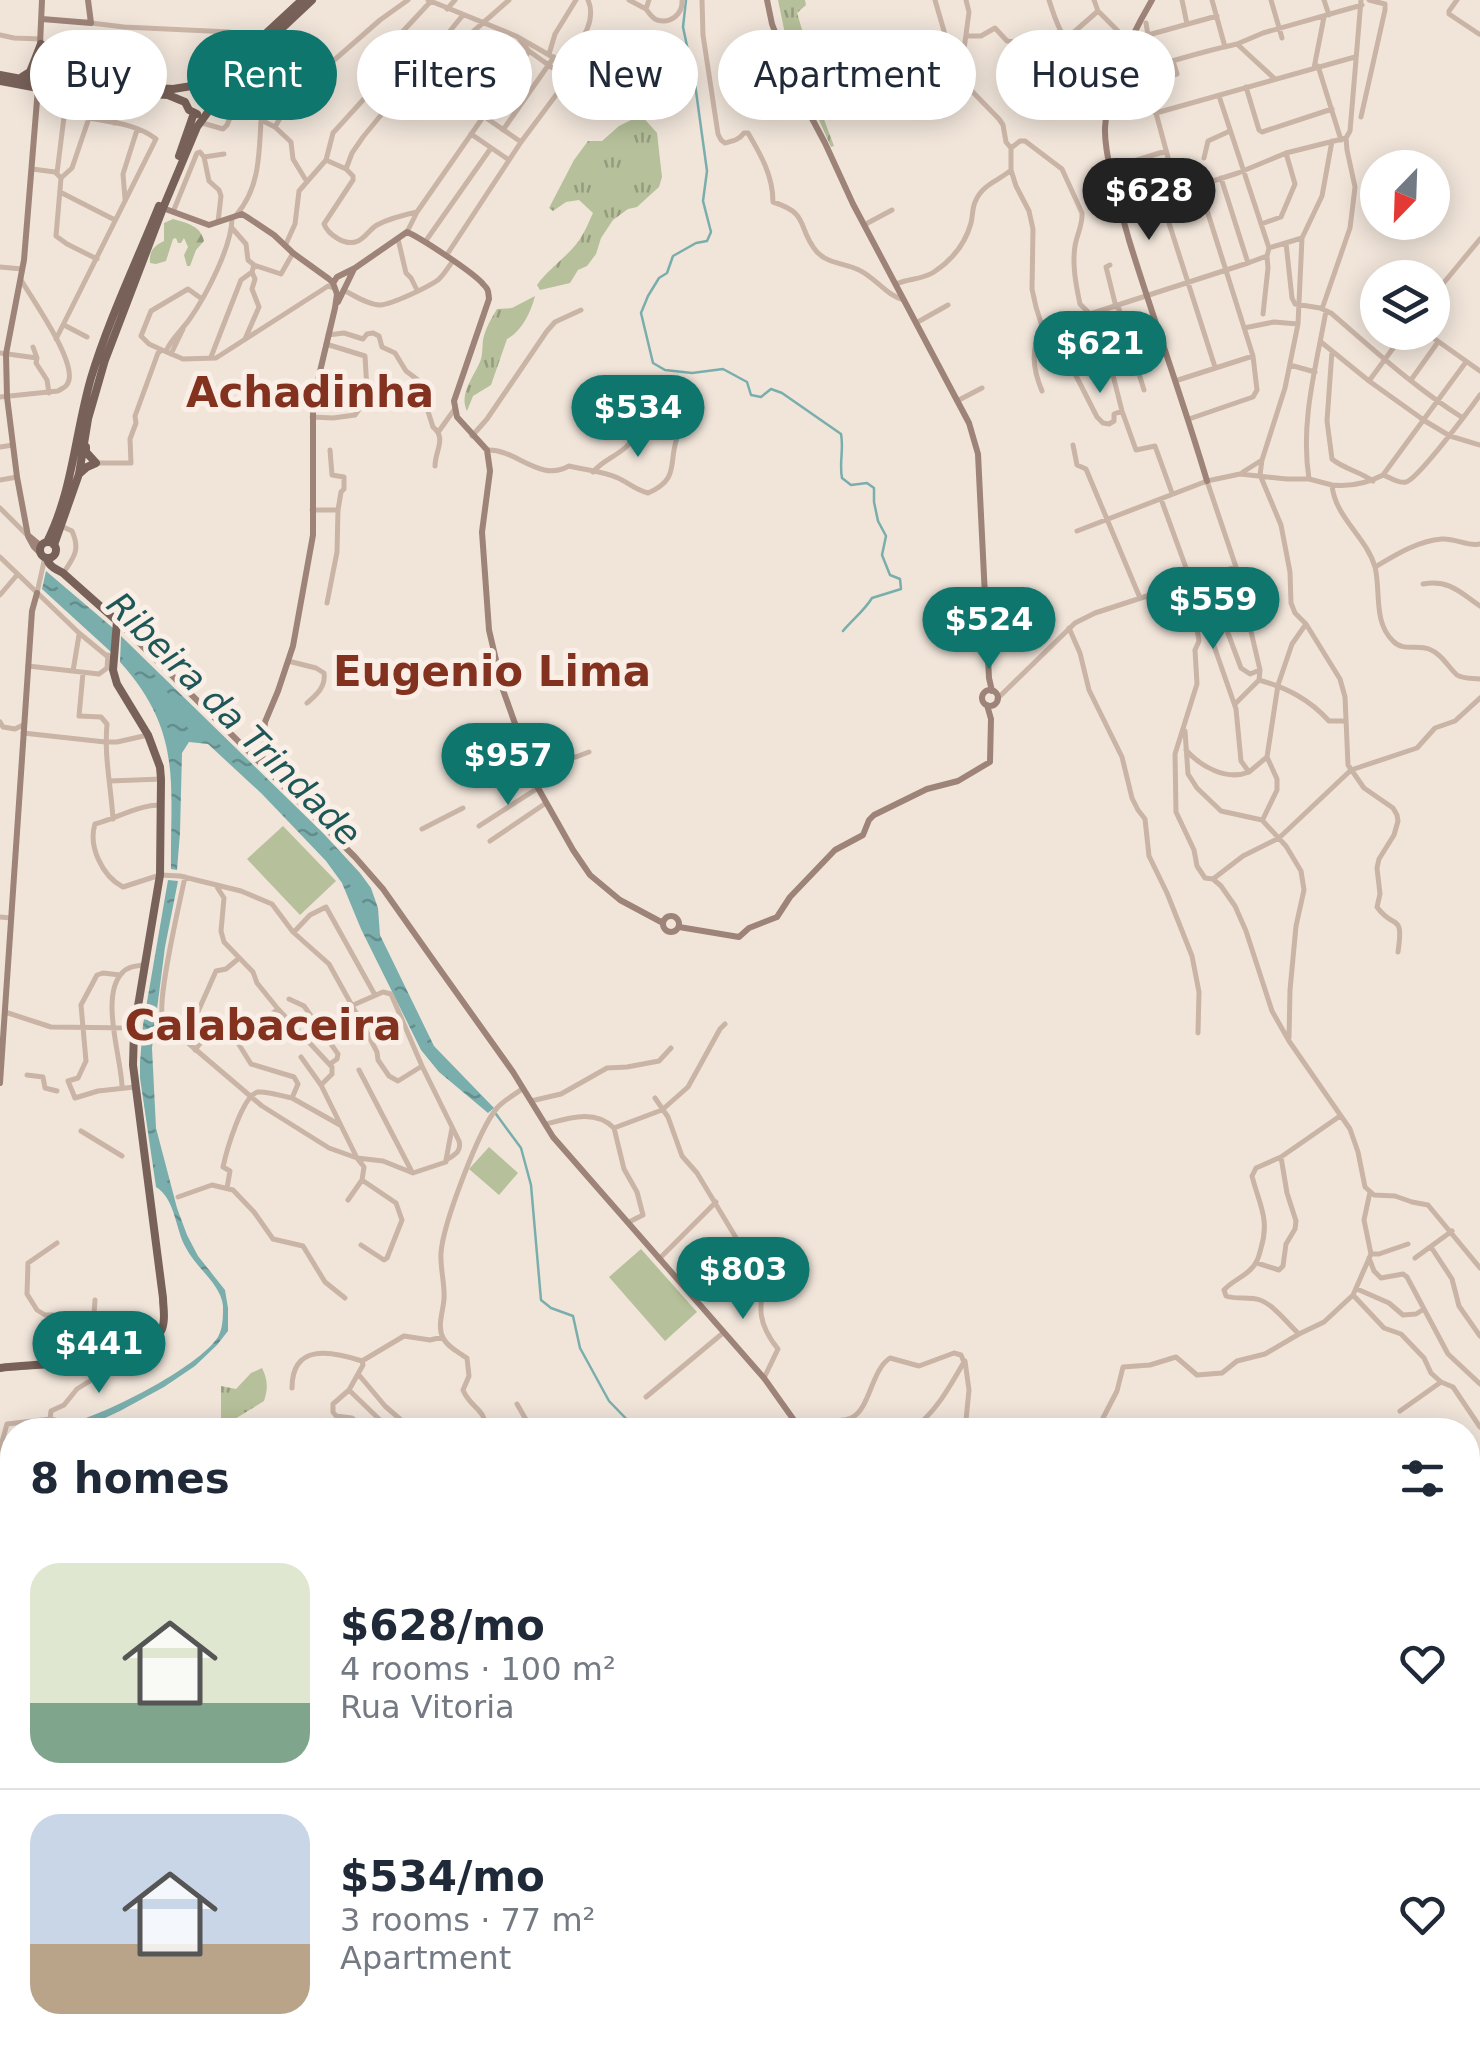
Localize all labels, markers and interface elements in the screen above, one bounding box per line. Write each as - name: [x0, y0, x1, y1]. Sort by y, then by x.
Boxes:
- chip: Buy: [30, 30, 167, 120]
- chip: Rent: [187, 30, 337, 120]
- chip: Filters: [357, 30, 532, 120]
- chip: New: [552, 30, 698, 120]
- chip: Apartment: [718, 30, 976, 120]
- chip: House: [996, 30, 1175, 120]
- north arrow: [1360, 150, 1450, 240]
- map controls: [1360, 150, 1450, 350]
- pin: $628: [1090, 158, 1208, 243]
- text: $628: [1104, 171, 1194, 209]
- button: layers: [1360, 260, 1450, 350]
- pin: $621: [1041, 311, 1159, 396]
- text: $621: [1055, 324, 1145, 362]
- district label: Achadinha: [186, 368, 434, 417]
- pin: $534: [579, 375, 697, 460]
- text: $534: [593, 388, 683, 426]
- pin: $559: [1154, 567, 1272, 652]
- text: $559: [1168, 580, 1258, 618]
- water label: Ribeira da Trindade: [99, 584, 369, 854]
- pin: $524: [930, 587, 1048, 672]
- text: $524: [944, 600, 1034, 638]
- district label: Eugenio Lima: [333, 647, 651, 696]
- pin: $957: [449, 723, 567, 808]
- text: $957: [463, 736, 553, 774]
- district label: Calabaceira: [124, 1001, 402, 1050]
- pin: $803: [684, 1237, 802, 1322]
- text: $803: [698, 1250, 788, 1288]
- pin: $441: [40, 1311, 158, 1396]
- text: $441: [54, 1324, 144, 1362]
- icon: filters: [1395, 1451, 1450, 1506]
- text: 8 homes: [30, 1454, 230, 1503]
- text: $628/mo: [340, 1601, 545, 1650]
- icon: home: [110, 1603, 230, 1723]
- icon: heart: [1395, 1636, 1450, 1691]
- text: 4 rooms · 100 m²: [340, 1650, 616, 1688]
- text: Rua Vitoria: [340, 1688, 515, 1726]
- text: $534/mo: [340, 1852, 545, 1901]
- icon: home: [110, 1854, 230, 1974]
- icon: heart: [1395, 1887, 1450, 1942]
- text: 3 rooms · 77 m²: [340, 1901, 595, 1939]
- text: Apartment: [340, 1939, 511, 1977]

